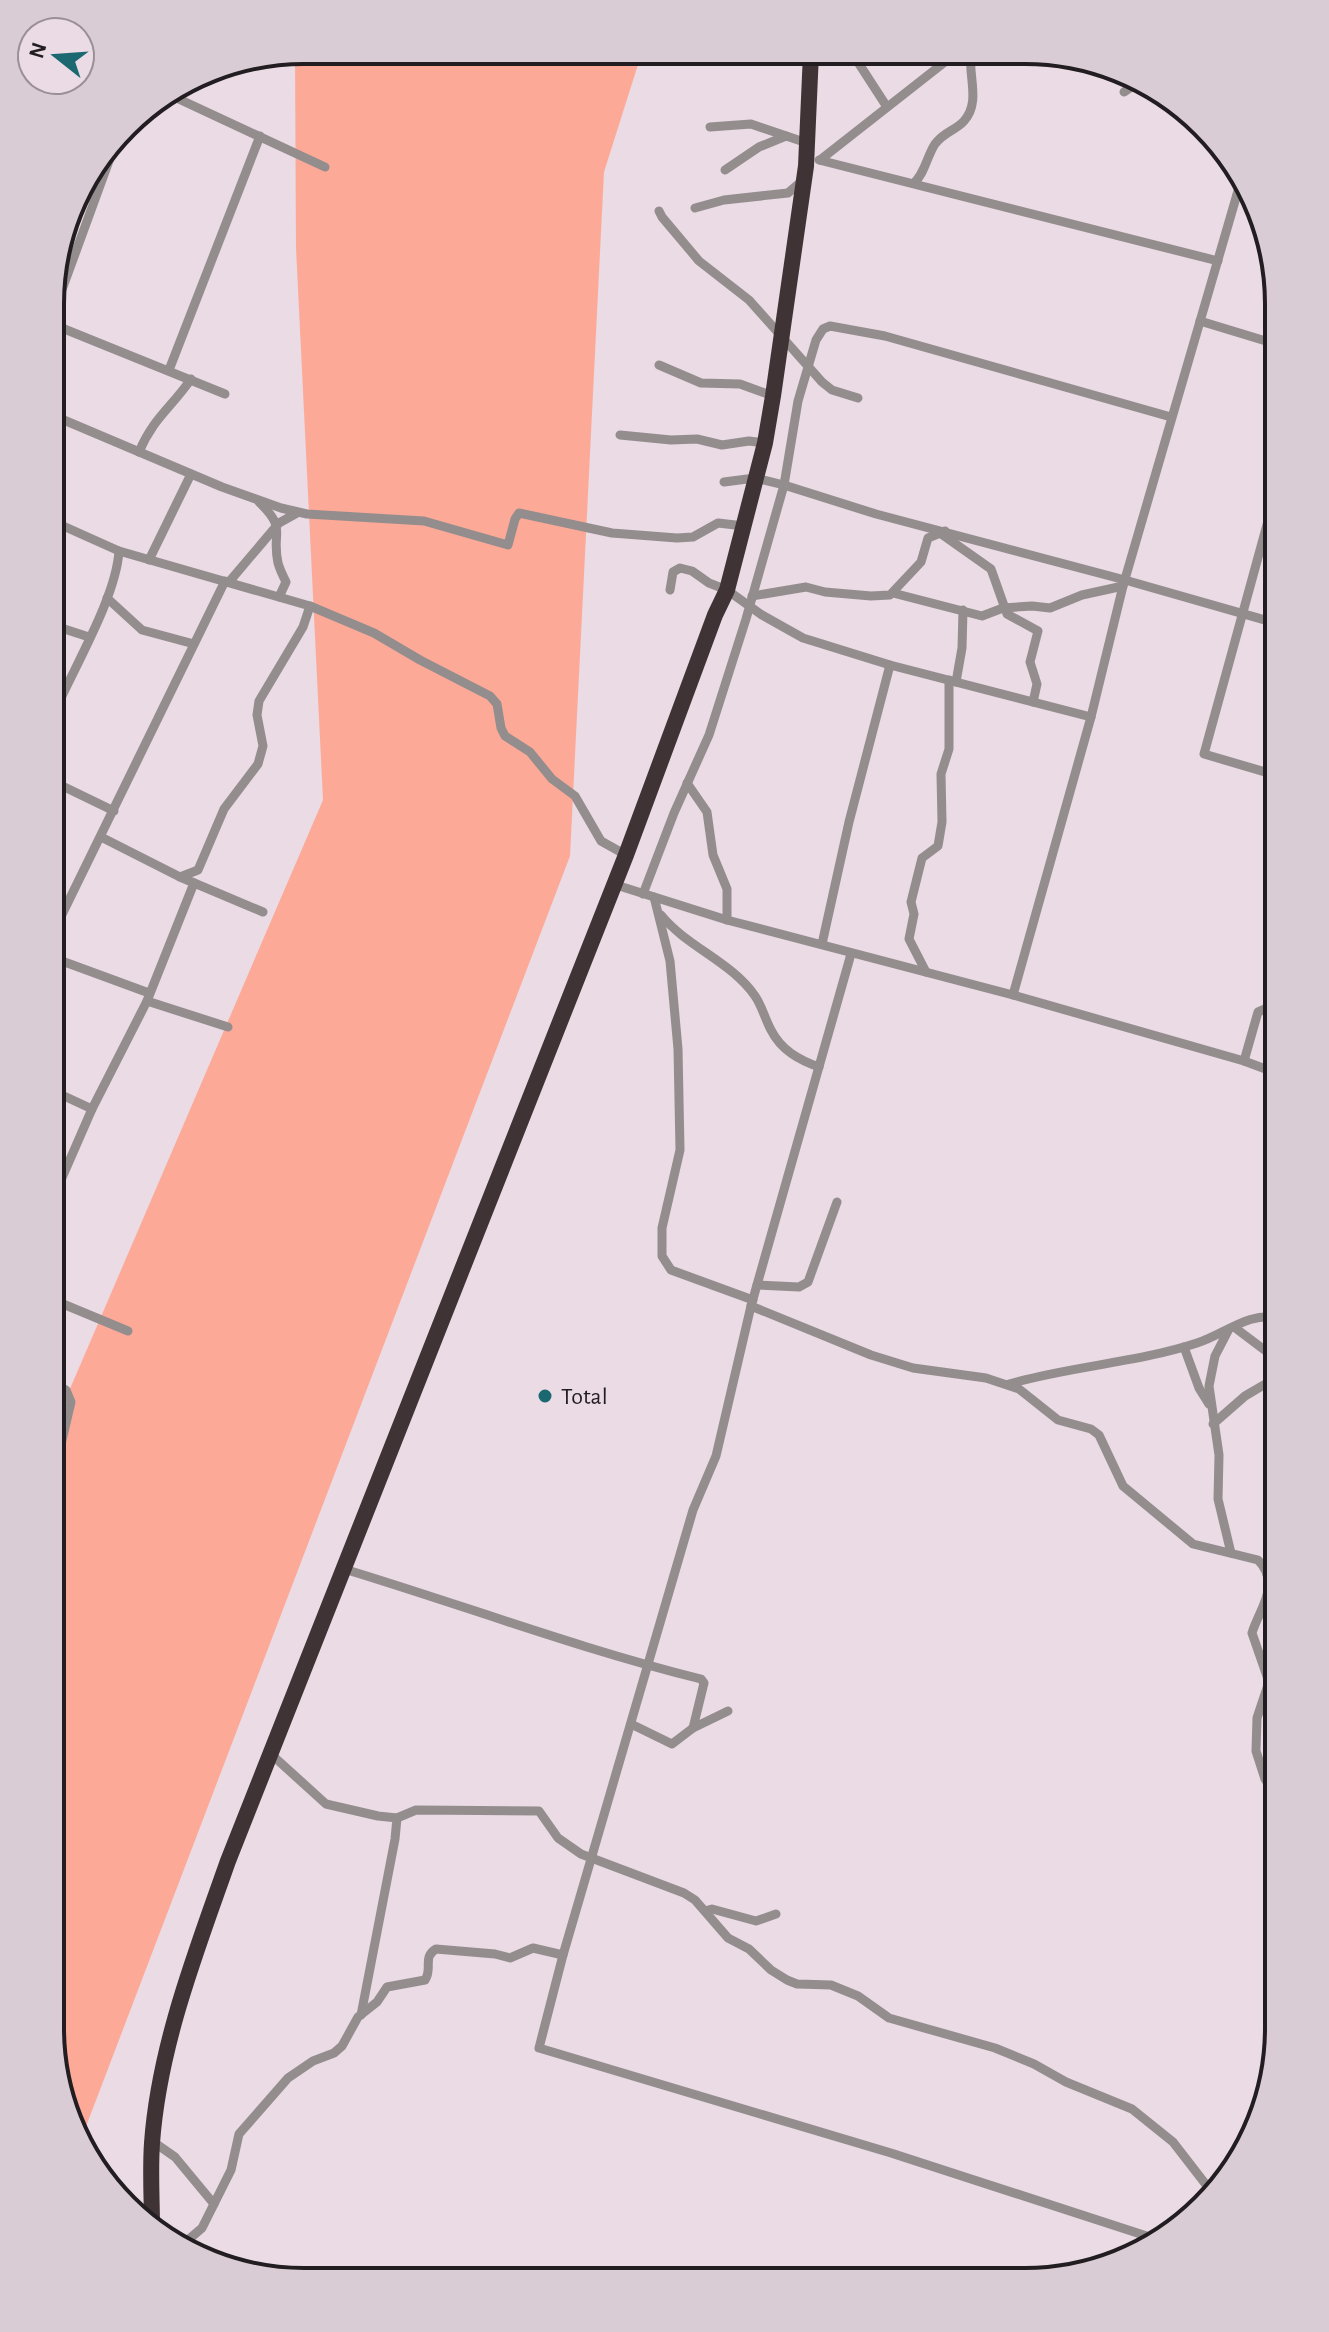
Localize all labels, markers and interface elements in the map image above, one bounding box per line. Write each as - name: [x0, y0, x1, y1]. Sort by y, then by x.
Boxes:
- north arrow: [16, 16, 96, 96]
- text: N: [25, 40, 51, 61]
- place label: Total: [561, 1385, 608, 1409]
- marker: Total: [536, 1387, 554, 1405]

